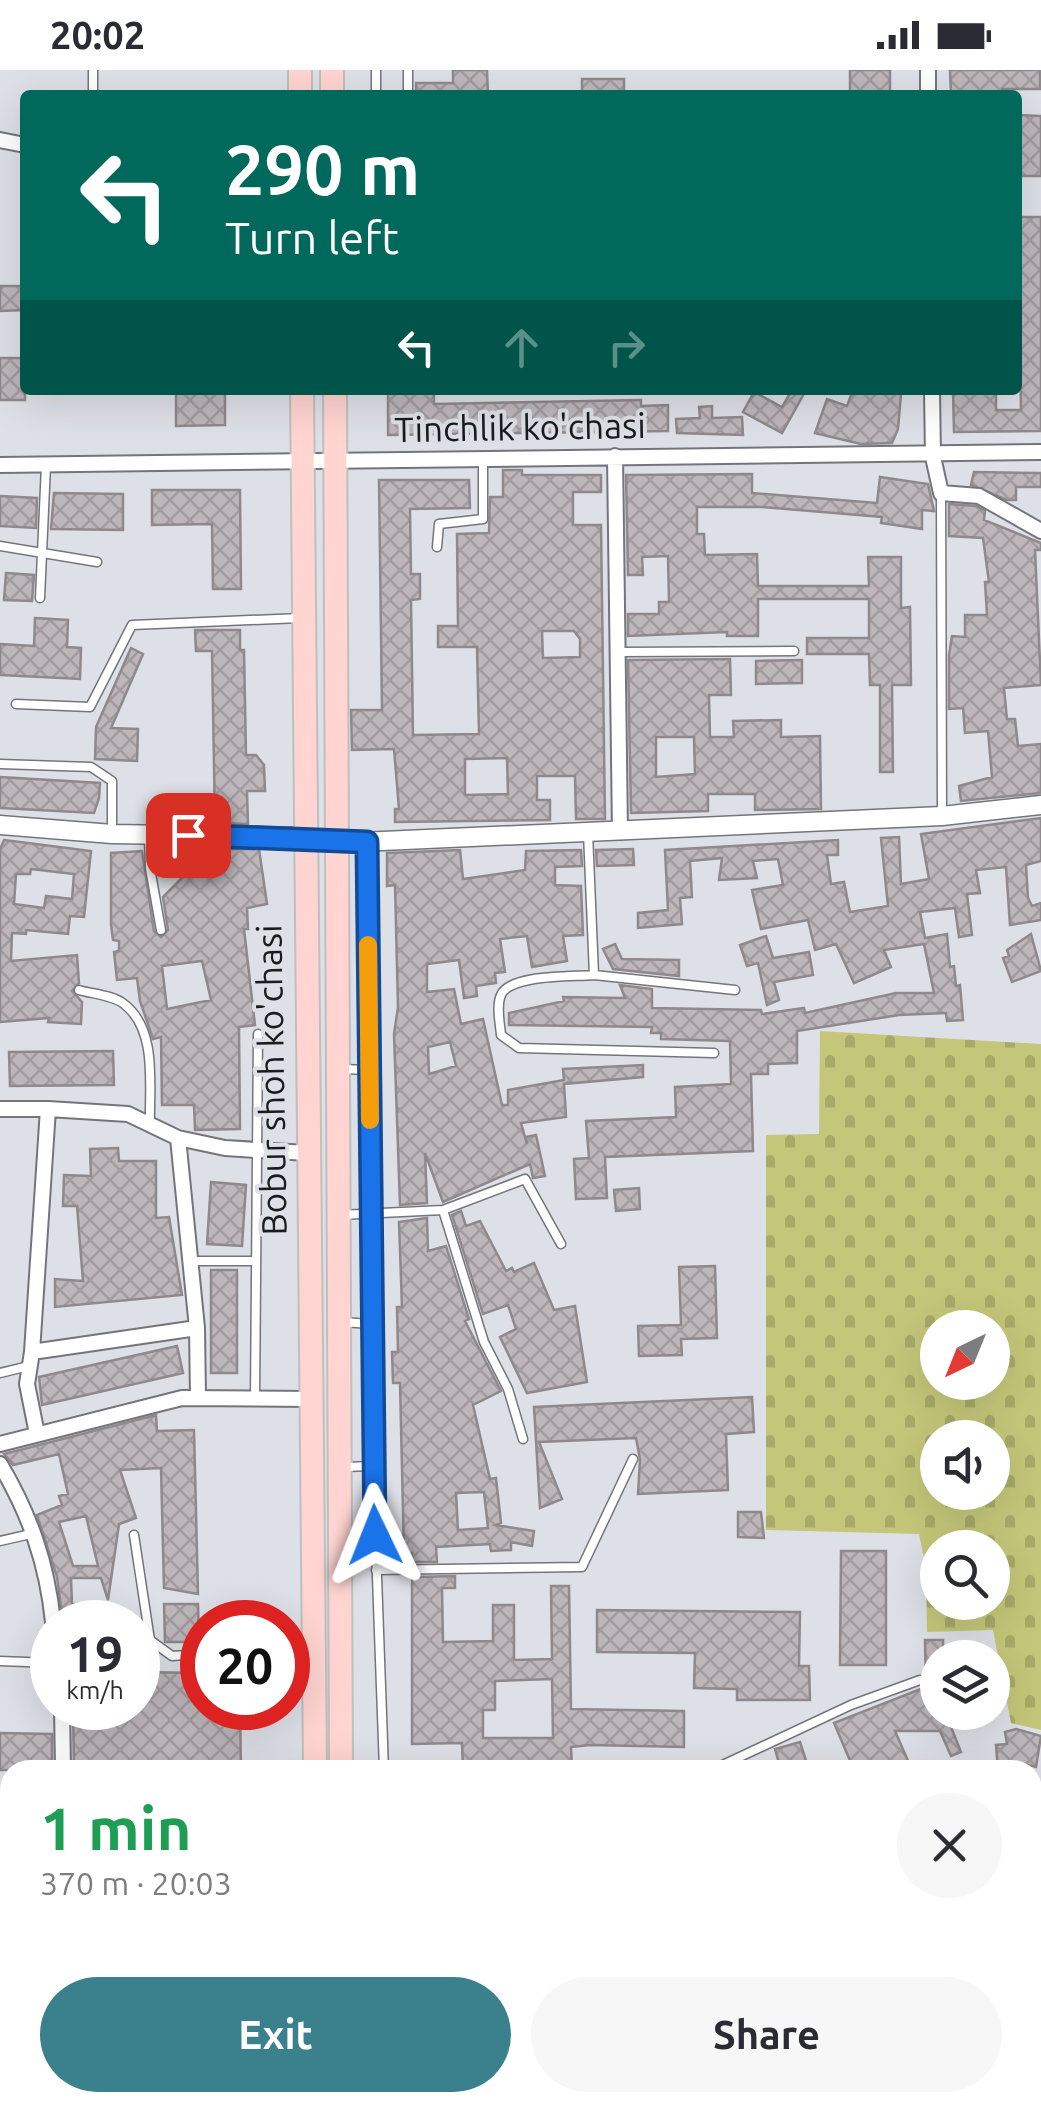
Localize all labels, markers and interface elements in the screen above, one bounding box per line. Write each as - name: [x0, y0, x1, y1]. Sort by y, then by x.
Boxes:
- text: 20:02: [50, 14, 145, 56]
- icon: left: [60, 130, 190, 260]
- text: 290 m: [225, 130, 420, 208]
- text: Turn left: [225, 212, 399, 263]
- icon: left: [389, 320, 444, 375]
- icon: ahead: [494, 320, 549, 375]
- icon: right: [599, 320, 654, 375]
- street label: Tinchlik ko'chasi: [394, 405, 646, 449]
- pin: [146, 793, 231, 878]
- icon: arrive: [161, 808, 216, 863]
- street label: Bobur shoh ko'chasi: [248, 924, 294, 1236]
- north arrow: [920, 1310, 1010, 1400]
- map controls: [920, 1310, 1010, 1730]
- button: sound: [920, 1420, 1010, 1510]
- position arrow: [323, 1483, 427, 1587]
- button: search: [920, 1530, 1010, 1620]
- speed limit sign: 20: [180, 1600, 310, 1730]
- text: 19: [67, 1625, 123, 1681]
- button: layers: [920, 1640, 1010, 1730]
- text: km/h: [66, 1676, 124, 1704]
- button: close: [897, 1793, 1002, 1898]
- text: 1 min: [40, 1794, 192, 1861]
- text: 370 m · 20:03: [40, 1865, 232, 1901]
- button: Exit: [40, 1977, 511, 2092]
- button: Share: [531, 1977, 1002, 2092]

